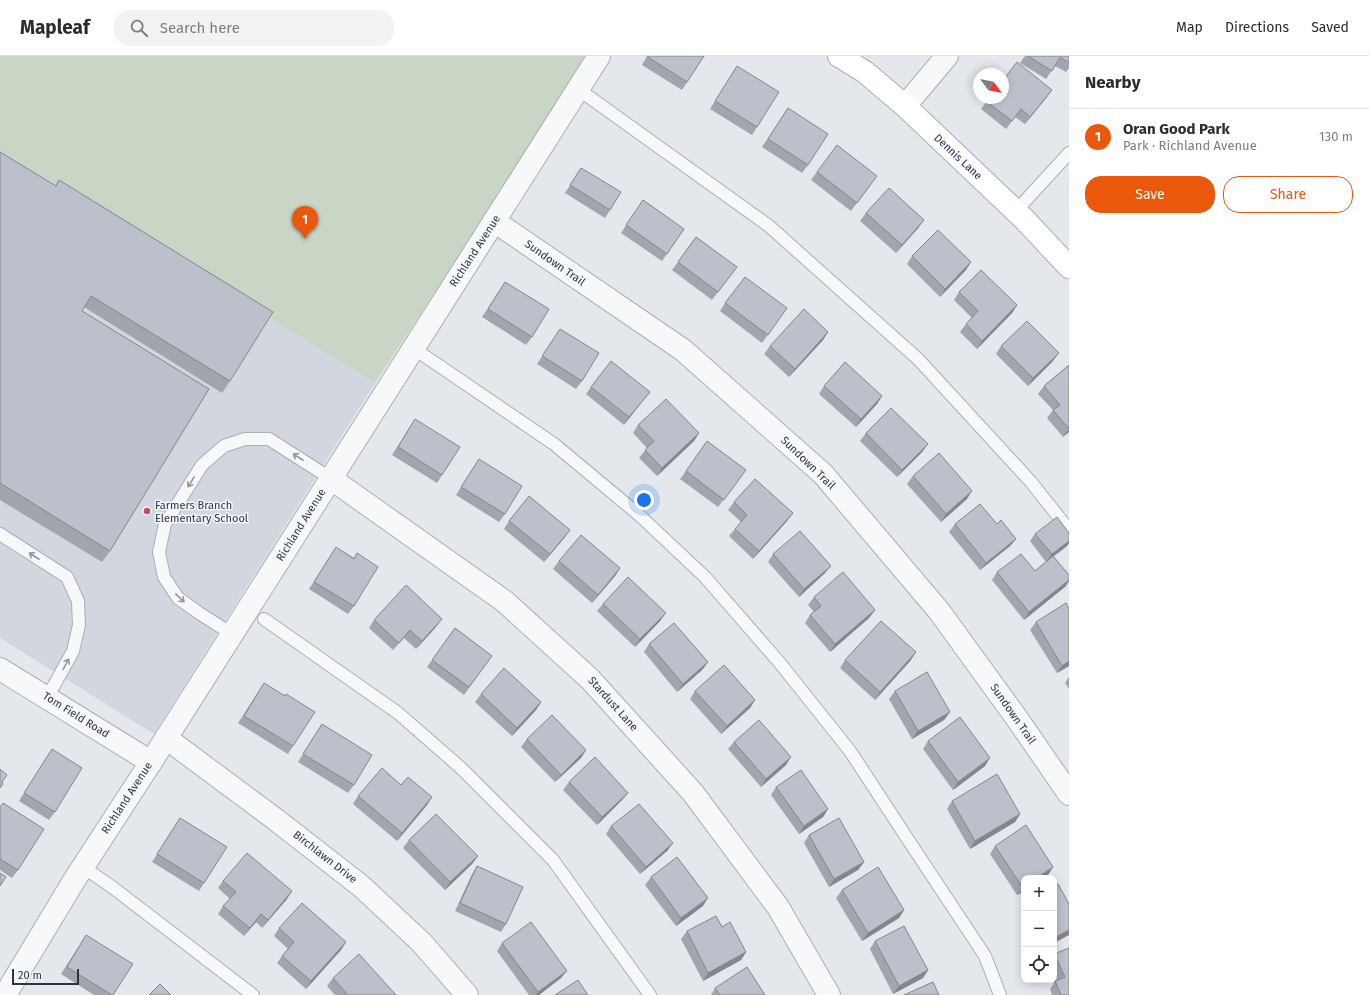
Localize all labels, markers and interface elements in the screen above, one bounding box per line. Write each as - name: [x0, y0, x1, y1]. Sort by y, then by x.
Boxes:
- search box: [114, 10, 394, 46]
- text: Mapleaf: [20, 16, 90, 39]
- icon: search: [128, 17, 150, 39]
- text: Search here: [160, 19, 240, 37]
- text: Map: [1176, 19, 1203, 36]
- text: Directions: [1225, 19, 1289, 36]
- text: Saved: [1311, 19, 1349, 36]
- north arrow: [973, 68, 1009, 104]
- text: Nearby: [1085, 72, 1140, 93]
- text: Oran Good Park: [1123, 120, 1230, 138]
- text: 1: [1095, 129, 1101, 144]
- text: 130 m: [1319, 129, 1353, 144]
- street label: Dennis Lane: [931, 131, 985, 183]
- text: Park · Richland Avenue: [1123, 138, 1257, 153]
- button: Save: [1085, 176, 1215, 213]
- button: Share: [1223, 176, 1353, 213]
- pin: 1: [292, 206, 318, 239]
- street label: Richland Avenue: [447, 213, 503, 289]
- street label: Sundown Trail: [522, 237, 588, 289]
- street label: Sundown Trail: [778, 434, 838, 492]
- one-way arrow: [292, 453, 303, 461]
- one-way arrow: [187, 476, 195, 487]
- street label: Richland Avenue: [273, 486, 329, 564]
- your location: [634, 490, 654, 510]
- place label: Farmers Branch Elementary School: [155, 499, 248, 525]
- marker: Farmers Branch Elementary School: [142, 506, 152, 516]
- one-way arrow: [29, 552, 40, 560]
- one-way arrow: [175, 593, 185, 603]
- one-way arrow: [62, 658, 70, 670]
- street label: Stardust Lane: [585, 674, 641, 734]
- street label: Sundown Trail: [987, 681, 1039, 747]
- street label: Tom Field Road: [40, 689, 112, 741]
- street label: Richland Avenue: [99, 760, 155, 836]
- street label: Birchlawn Drive: [290, 828, 360, 886]
- map controls: [1021, 875, 1057, 983]
- button: +: [1021, 875, 1057, 911]
- button: −: [1021, 911, 1057, 947]
- button: locate: [1021, 947, 1057, 983]
- scale bar: [12, 967, 79, 986]
- text: 20 m: [18, 969, 42, 982]

